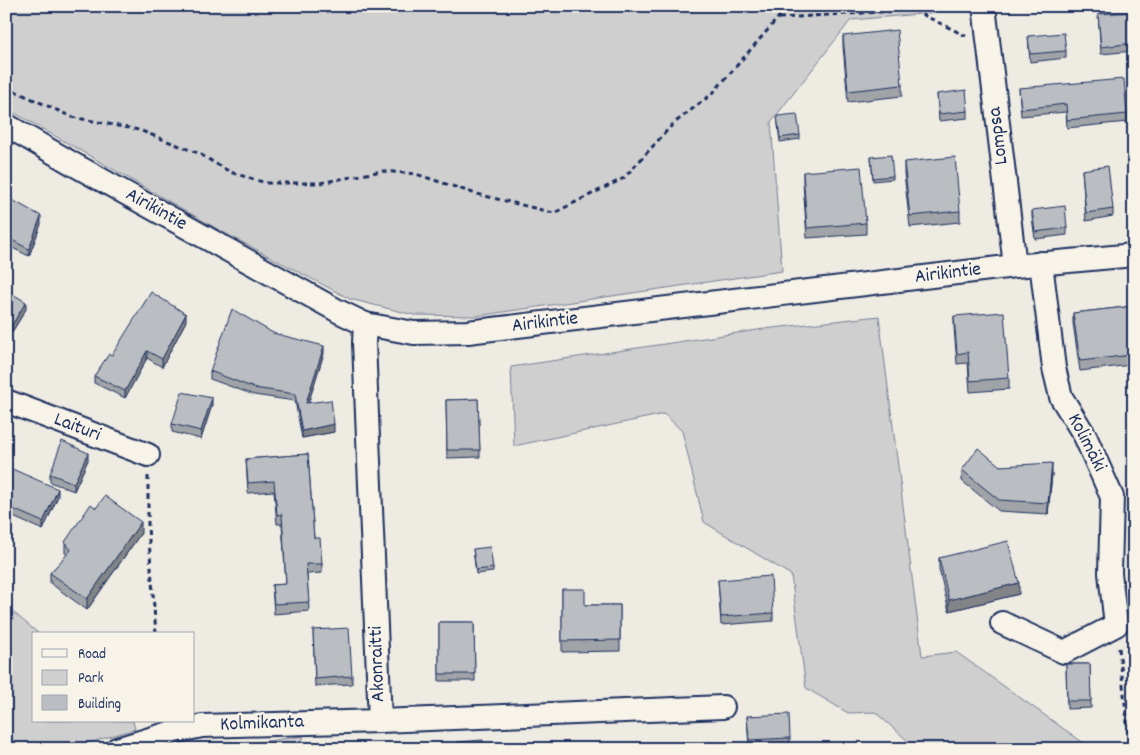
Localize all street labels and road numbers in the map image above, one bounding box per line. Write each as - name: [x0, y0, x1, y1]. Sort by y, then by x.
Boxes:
- street label: Lompsa: [982, 105, 1016, 166]
- street label: Airikintie: [120, 182, 192, 238]
- street label: Airikintie: [913, 256, 983, 292]
- street label: Airikintie: [510, 305, 580, 341]
- street label: Laituri: [49, 406, 105, 450]
- street label: Kolimäki: [1059, 409, 1113, 477]
- street label: Akonraitti: [363, 625, 393, 703]
- street label: Kolmikanta: [220, 709, 305, 739]

